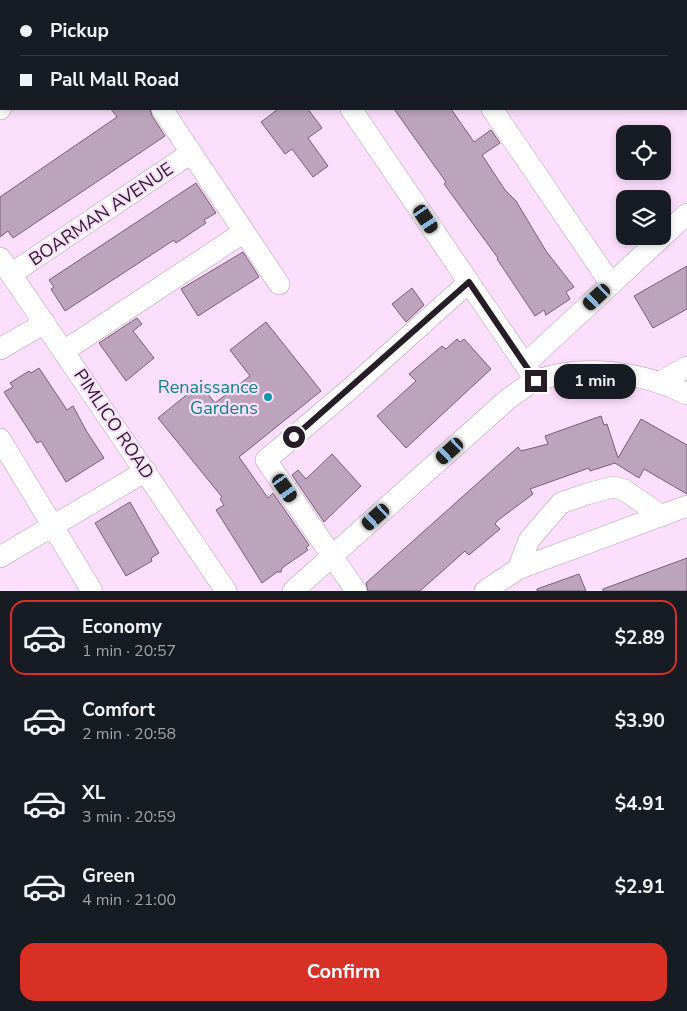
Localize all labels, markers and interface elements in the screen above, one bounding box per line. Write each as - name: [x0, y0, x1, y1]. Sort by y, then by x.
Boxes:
- text: Pickup: [50, 18, 109, 44]
- text: Pall Mall Road: [50, 67, 179, 93]
- map controls: [616, 125, 671, 245]
- button: locate: [616, 125, 671, 180]
- street label: BOARMAN AVENUE: [24, 157, 178, 271]
- button: layers: [616, 190, 671, 245]
- car: [411, 202, 440, 236]
- car: [580, 281, 613, 313]
- street label: PIMLICO ROAD: [68, 364, 160, 484]
- callout: 1 min: [554, 364, 636, 398]
- route end: [525, 370, 547, 392]
- text: 1 min: [574, 370, 616, 392]
- place label: Renaissance Gardens: [158, 375, 258, 420]
- marker: Renaissance Gardens: [262, 391, 274, 403]
- route start: [283, 426, 305, 448]
- car: [433, 435, 466, 467]
- car: [270, 471, 299, 505]
- car: [359, 501, 392, 533]
- text: Economy: [82, 614, 162, 640]
- icon: car: [22, 615, 67, 660]
- text: $2.89: [615, 625, 665, 651]
- text: 1 min · 20:57: [82, 640, 176, 662]
- text: Comfort: [82, 697, 155, 723]
- icon: car: [22, 698, 67, 743]
- text: $3.90: [615, 708, 665, 734]
- text: 2 min · 20:58: [82, 723, 176, 745]
- text: XL: [82, 780, 105, 806]
- icon: car: [22, 781, 67, 826]
- text: $4.91: [615, 791, 665, 817]
- text: 3 min · 20:59: [82, 806, 176, 828]
- text: Green: [82, 863, 135, 889]
- icon: car: [22, 864, 67, 909]
- text: $2.91: [615, 874, 665, 900]
- text: 4 min · 21:00: [82, 889, 176, 911]
- button: Confirm: [20, 943, 667, 1001]

